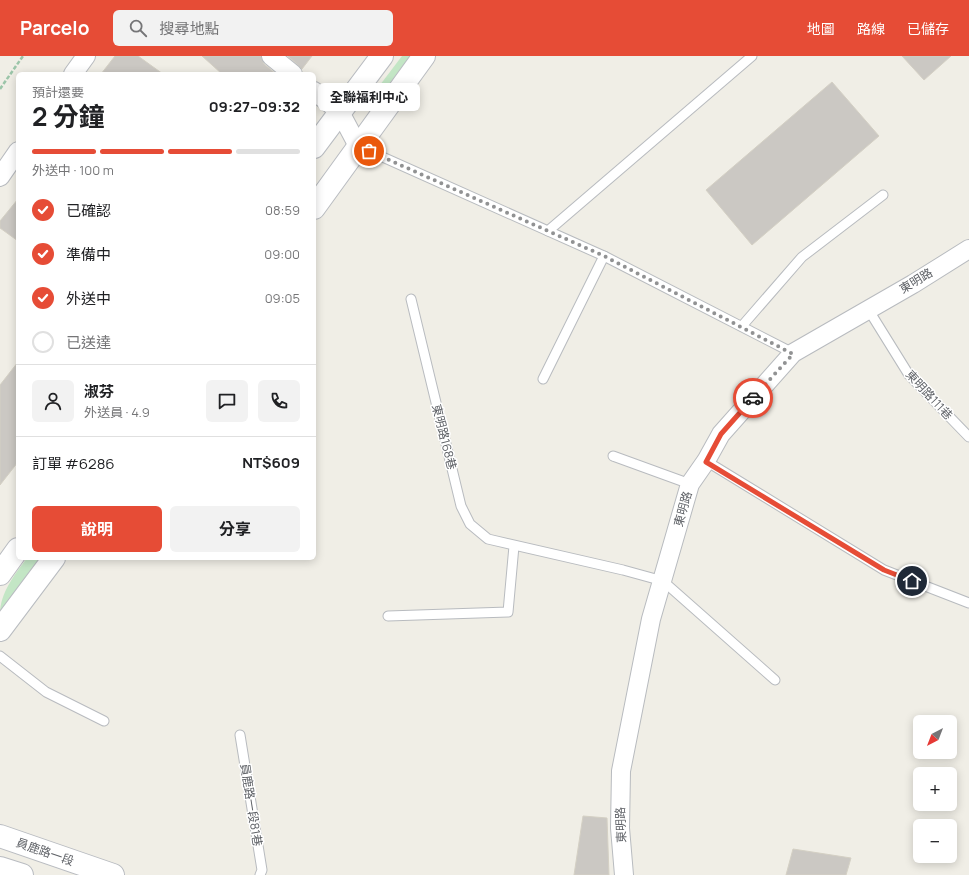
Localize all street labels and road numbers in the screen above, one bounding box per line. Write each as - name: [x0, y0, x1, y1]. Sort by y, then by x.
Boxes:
- street label: 東明路: [896, 264, 936, 297]
- street label: 東明路111巷: [902, 366, 957, 423]
- street label: 東明路168巷: [428, 402, 461, 471]
- street label: 東明路: [669, 489, 696, 529]
- street label: 員鹿路一段81巷: [237, 762, 266, 848]
- street label: 東明路: [611, 807, 630, 843]
- street label: 員鹿路一段: [14, 834, 76, 869]

